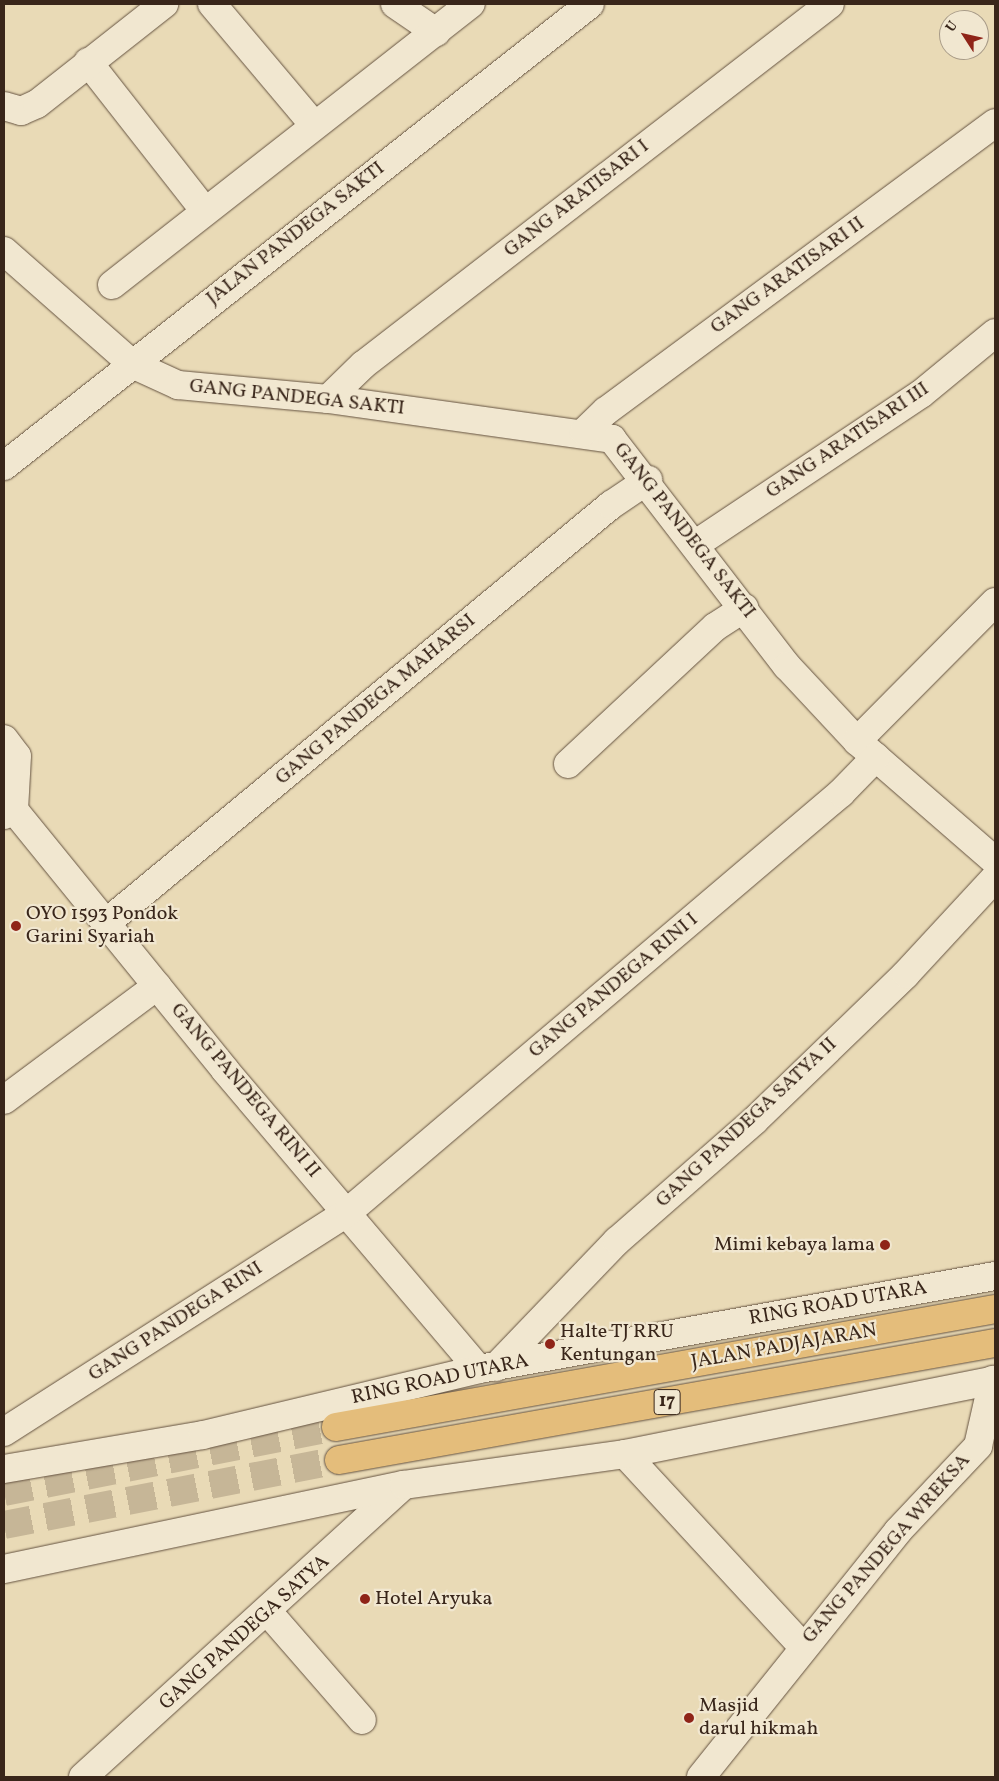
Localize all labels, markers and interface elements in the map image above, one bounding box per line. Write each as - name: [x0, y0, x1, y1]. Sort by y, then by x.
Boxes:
- north arrow: [939, 10, 989, 60]
- text: U: [942, 17, 963, 36]
- street label: GANG ARATISARI I: [500, 135, 654, 263]
- street label: JALAN PANDEGA SAKTI: [202, 157, 390, 311]
- street label: GANG ARATISARI II: [706, 212, 870, 340]
- street label: GANG PANDEGA SAKTI: [188, 375, 406, 421]
- street label: GANG ARATISARI III: [762, 378, 934, 504]
- street label: GANG PANDEGA SAKTI: [608, 438, 760, 624]
- street label: GANG PANDEGA MAHARSI: [271, 609, 481, 791]
- place label: OYO 1593 Pondok Garini Syariah: [26, 902, 178, 949]
- street label: GANG PANDEGA RINI I: [524, 908, 704, 1064]
- marker: OYO 1593 Pondok Garini Syariah: [10, 920, 22, 932]
- street label: GANG PANDEGA RINI II: [165, 999, 325, 1183]
- street label: GANG PANDEGA SATYA II: [652, 1033, 842, 1213]
- place label: Mimi kebaya lama: [714, 1233, 875, 1257]
- marker: Mimi kebaya lama: [879, 1239, 891, 1251]
- street label: GANG PANDEGA RINI: [85, 1257, 267, 1387]
- street label: RING ROAD UTARA: [747, 1277, 929, 1331]
- street label: JALAN PADJAJARAN: [689, 1319, 879, 1375]
- place label: Halte TJ RRU Kentungan: [560, 1320, 674, 1367]
- marker: Halte TJ RRU Kentungan: [544, 1338, 556, 1350]
- street label: RING ROAD UTARA: [349, 1350, 531, 1410]
- road number: 17: [653, 1385, 681, 1418]
- street label: GANG PANDEGA WREKSA: [798, 1449, 976, 1649]
- street label: GANG PANDEGA SATYA: [155, 1550, 335, 1716]
- place label: Hotel Aryuka: [375, 1587, 492, 1611]
- marker: Hotel Aryuka: [359, 1593, 371, 1605]
- place label: Masjid darul hikmah: [699, 1694, 818, 1741]
- marker: Masjid darul hikmah: [683, 1712, 695, 1724]

